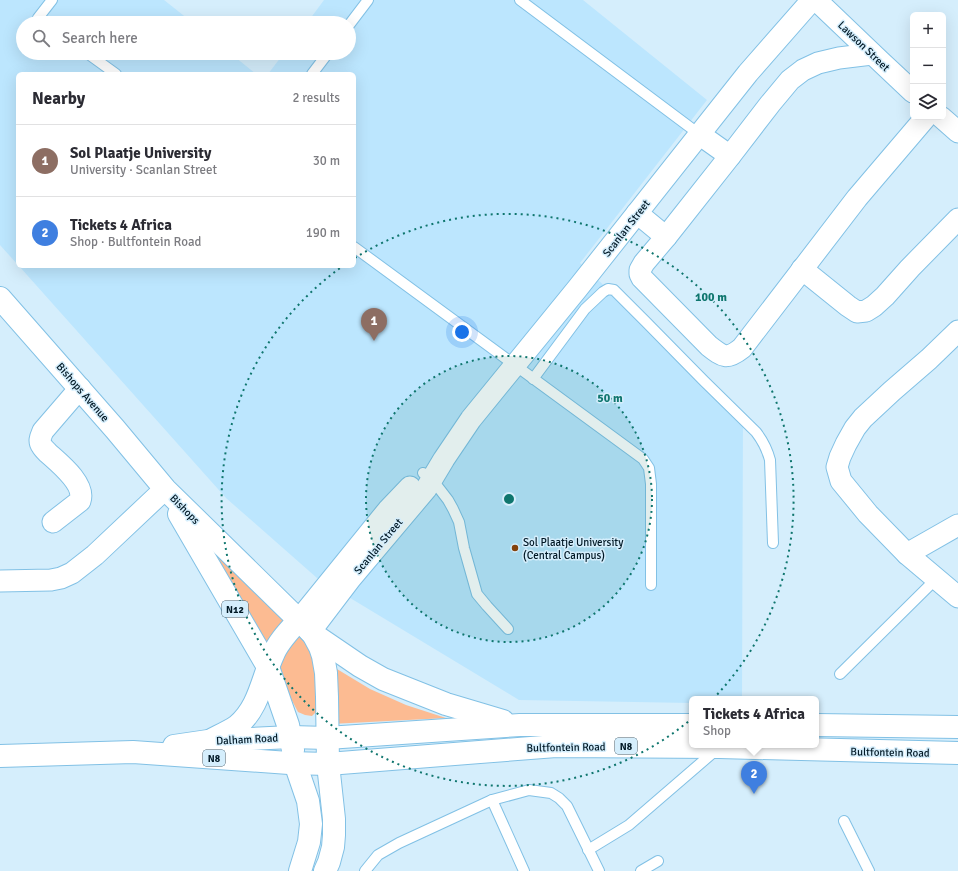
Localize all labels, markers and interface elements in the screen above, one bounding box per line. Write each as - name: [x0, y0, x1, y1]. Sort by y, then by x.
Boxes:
- map controls: [910, 12, 946, 120]
- button: +: [910, 12, 946, 48]
- search box: [16, 16, 356, 60]
- street label: Lawson Street: [835, 19, 892, 74]
- icon: search: [30, 27, 52, 49]
- text: Search here: [62, 29, 138, 47]
- button: −: [910, 48, 946, 84]
- button: layers: [910, 84, 946, 120]
- text: Nearby: [32, 88, 85, 109]
- text: 2 results: [292, 90, 340, 106]
- text: Sol Plaatje University: [70, 144, 211, 162]
- text: 1: [41, 153, 49, 169]
- text: 30 m: [313, 153, 340, 169]
- text: University · Scanlan Street: [70, 162, 217, 178]
- street label: Scanlan Street: [600, 197, 653, 259]
- text: Tickets 4 Africa: [70, 216, 172, 234]
- text: 2: [41, 225, 49, 241]
- text: 190 m: [306, 225, 340, 241]
- text: Shop · Bultfontein Road: [70, 234, 201, 250]
- text: 100 m: [695, 290, 727, 305]
- pin: 1: [361, 308, 387, 341]
- your location: [452, 322, 472, 342]
- street label: Bishops Avenue: [54, 360, 112, 424]
- text: 50 m: [597, 391, 623, 406]
- street label: Bishops: [167, 492, 202, 527]
- centre of rings: [502, 492, 516, 506]
- street label: Scanlan Street: [351, 516, 406, 577]
- place label: Sol Plaatje University (Central Campus): [523, 536, 624, 562]
- marker: Sol Plaatje University (Central Campus): [510, 543, 520, 553]
- road number: N12: [222, 601, 248, 617]
- popup: [689, 696, 819, 748]
- text: Tickets 4 Africa: [703, 705, 805, 723]
- text: Shop: [703, 723, 731, 739]
- street label: Dalham Road: [216, 731, 279, 748]
- road number: N8: [615, 738, 637, 754]
- street label: Bultfontein Road: [526, 740, 606, 755]
- street label: Bultfontein Road: [850, 745, 930, 760]
- road number: N8: [203, 750, 225, 766]
- pin: 2: [741, 761, 767, 794]

